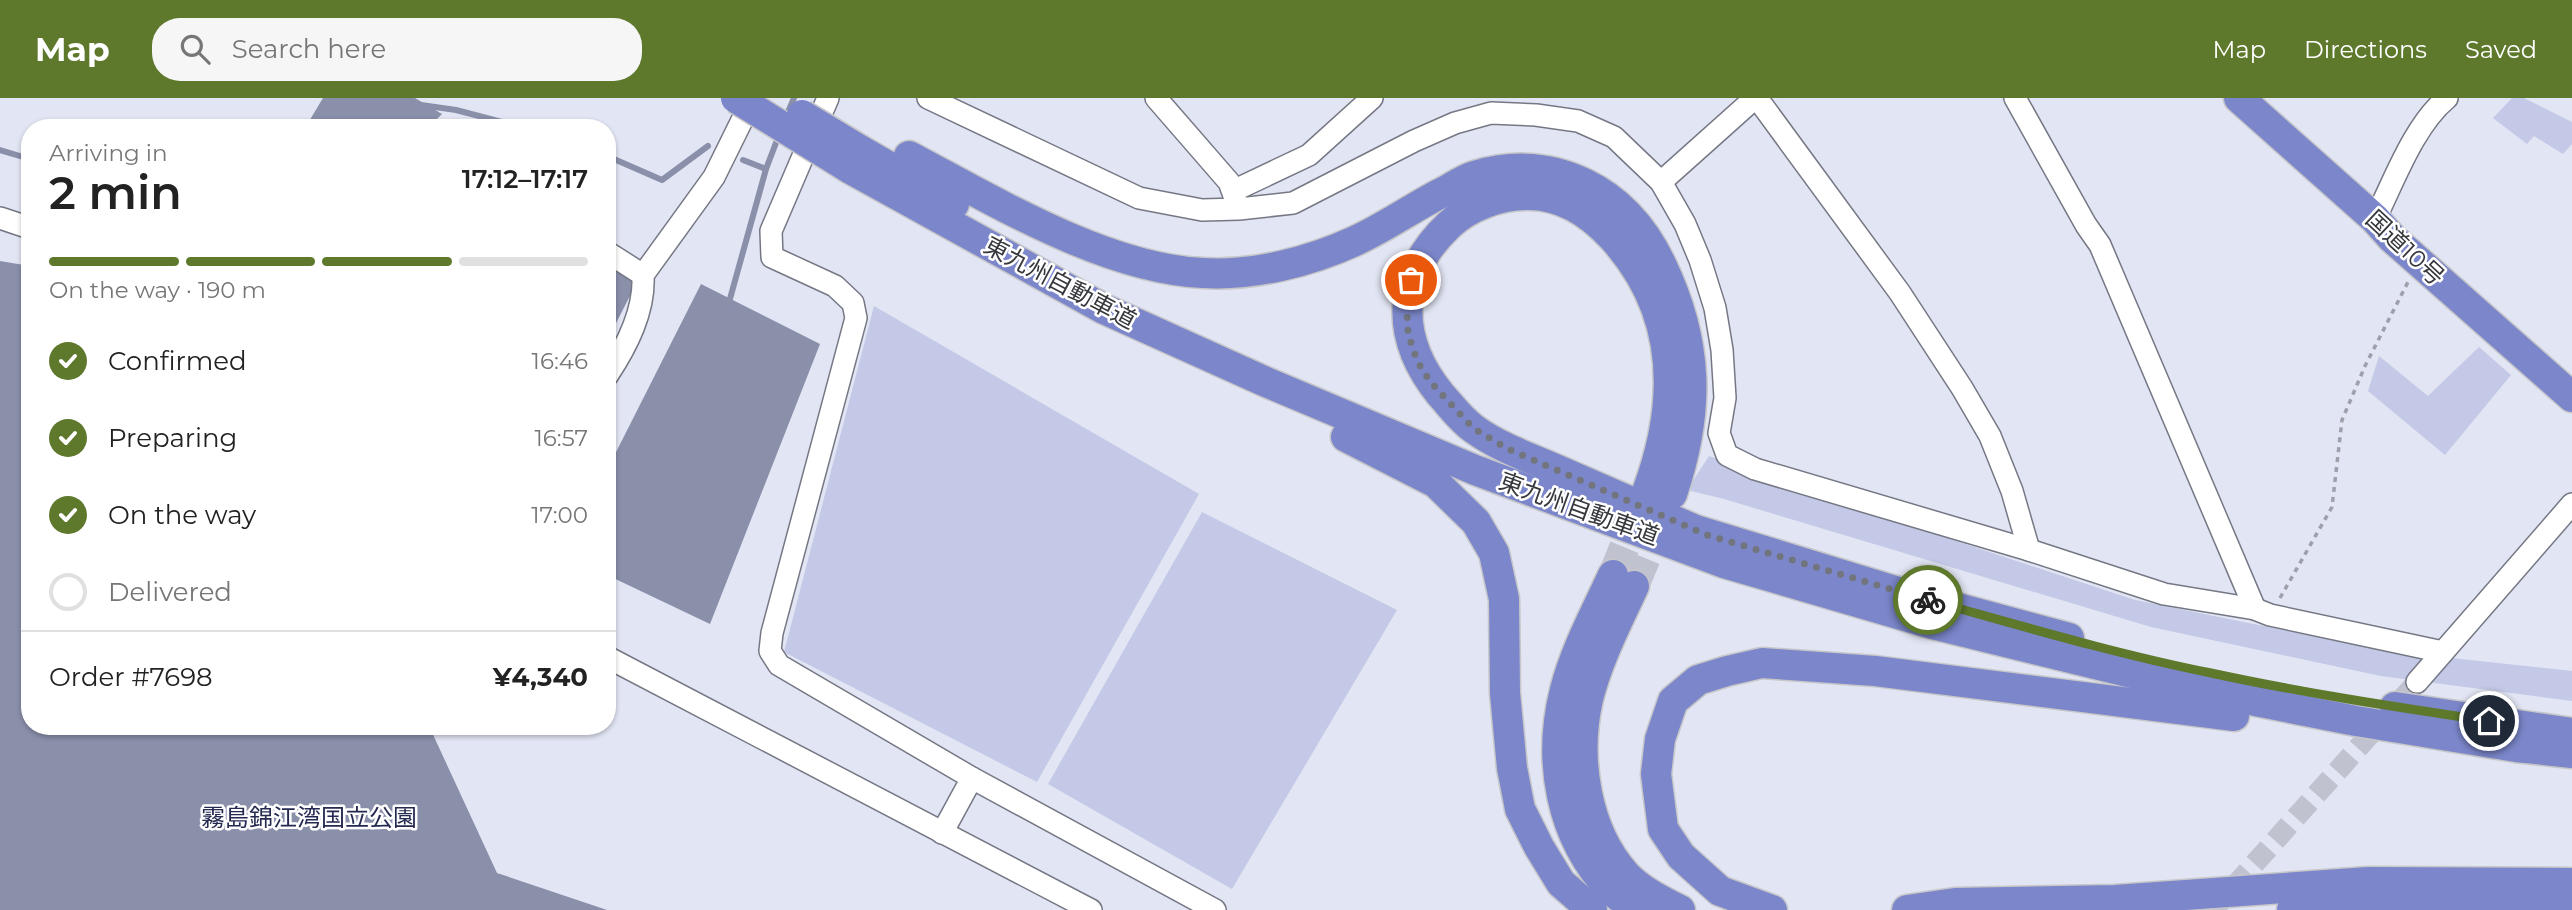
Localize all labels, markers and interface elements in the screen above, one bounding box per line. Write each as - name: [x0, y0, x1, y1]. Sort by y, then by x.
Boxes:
- search box: [152, 18, 642, 81]
- text: Map: [35, 29, 110, 69]
- icon: search: [176, 30, 214, 68]
- text: Search here: [232, 33, 386, 65]
- text: Map: [2213, 35, 2266, 64]
- text: Directions: [2304, 35, 2427, 64]
- text: Saved: [2465, 35, 2537, 64]
- text: Arriving in: [49, 139, 168, 167]
- text: 17:12–17:17: [462, 163, 588, 195]
- text: 2 min: [49, 164, 182, 221]
- street label: 国道10号: [2360, 204, 2451, 291]
- street label: 東九州自動車道: [979, 230, 1141, 335]
- pin: [1381, 250, 1441, 310]
- icon: bag: [1392, 261, 1430, 299]
- text: On the way · 190 m: [49, 276, 266, 304]
- icon: check: [49, 342, 87, 380]
- text: Confirmed: [108, 345, 247, 377]
- text: 16:46: [532, 347, 588, 375]
- icon: check: [49, 419, 87, 457]
- text: Preparing: [108, 422, 237, 454]
- text: 16:57: [535, 424, 588, 452]
- street label: 東九州自動車道: [1495, 466, 1663, 551]
- icon: check: [49, 496, 87, 534]
- text: On the way: [108, 499, 256, 531]
- text: 17:00: [531, 501, 588, 529]
- courier: [1893, 565, 1963, 635]
- text: Delivered: [108, 576, 232, 608]
- icon: bike: [1909, 581, 1947, 619]
- text: Order #7698: [49, 661, 213, 693]
- text: ¥4,340: [493, 661, 588, 693]
- pin: [2459, 691, 2519, 751]
- icon: home: [2470, 702, 2508, 740]
- park label: 霧島錦江湾国立公園: [201, 803, 417, 832]

